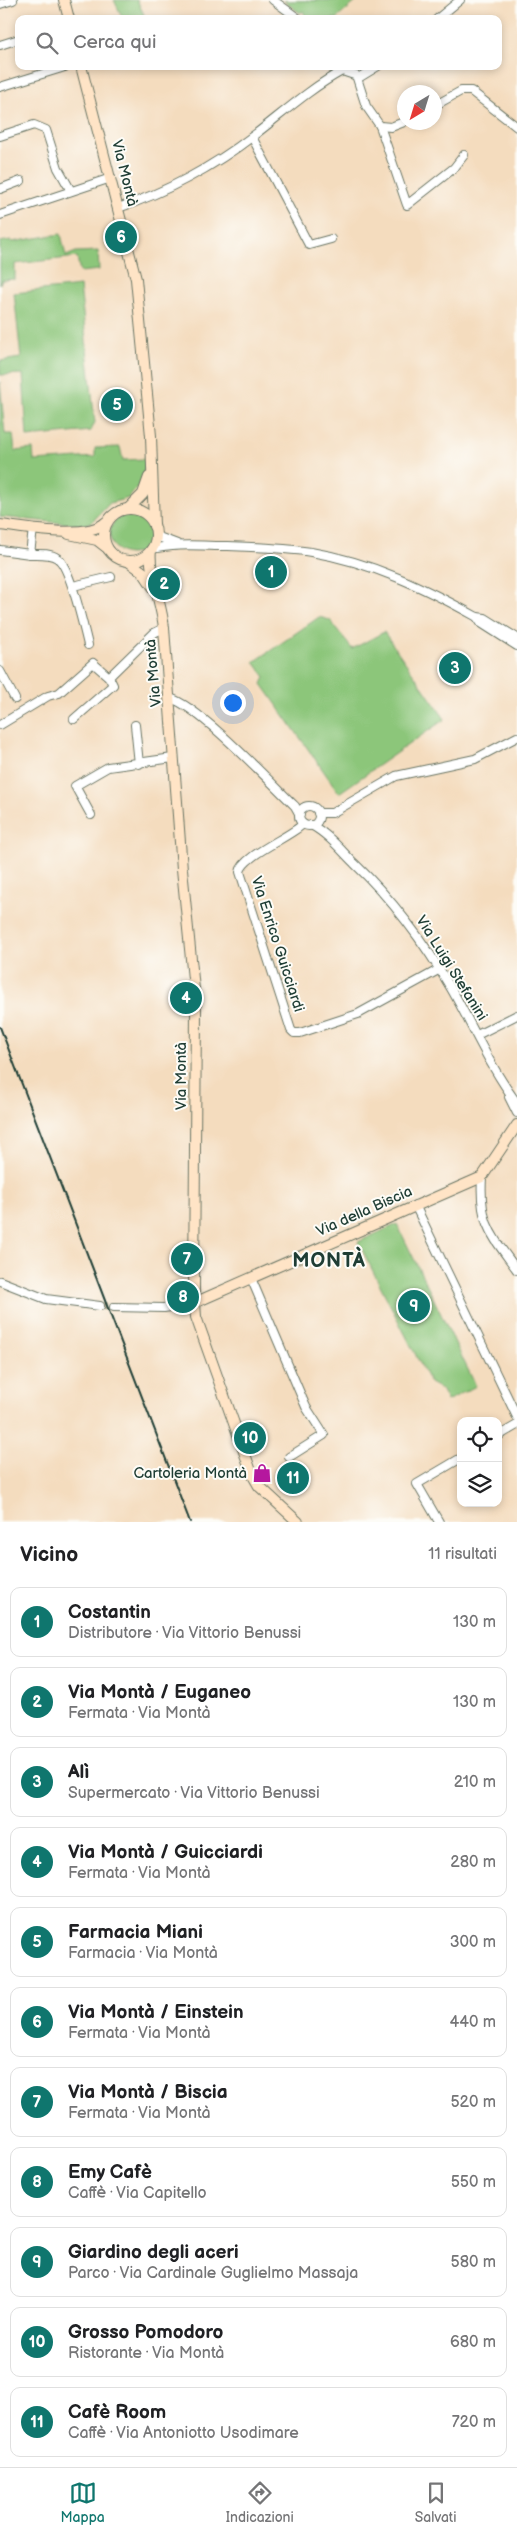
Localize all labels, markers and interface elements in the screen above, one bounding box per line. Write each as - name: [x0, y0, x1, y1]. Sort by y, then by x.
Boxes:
- search box: [15, 15, 502, 70]
- icon: search: [33, 29, 61, 57]
- text: Cerca qui: [73, 31, 156, 54]
- north arrow: [397, 85, 442, 130]
- street label: Via Montà: [107, 138, 142, 208]
- pin: 6: [105, 218, 137, 256]
- pin: 5: [101, 386, 133, 424]
- pin: 1: [255, 553, 287, 591]
- pin: 2: [148, 565, 180, 603]
- street label: Via Montà: [141, 638, 166, 708]
- pin: 3: [439, 649, 471, 687]
- your location: [220, 690, 246, 716]
- street label: Via Enrico Guicciardi: [247, 874, 308, 1014]
- street label: Via Luigi Stefanini: [412, 912, 492, 1024]
- pin: 4: [170, 979, 202, 1017]
- street label: Via Montà: [172, 1042, 191, 1110]
- street label: Via della Biscia: [313, 1182, 415, 1241]
- pin: 7: [171, 1240, 203, 1278]
- district label: MONTÀ: [292, 1246, 366, 1273]
- pin: 8: [167, 1278, 199, 1316]
- pin: 9: [398, 1287, 430, 1325]
- map controls: [457, 1417, 502, 1507]
- button: locate: [457, 1417, 502, 1462]
- pin: 10: [234, 1419, 266, 1457]
- pin: 11: [277, 1459, 309, 1497]
- shop icon: Cartoleria Montà: [251, 1462, 273, 1484]
- button: layers: [457, 1462, 502, 1507]
- place label: Cartoleria Montà: [133, 1464, 247, 1483]
- text: Vicino: [20, 1542, 78, 1567]
- text: 11 risultati: [428, 1545, 497, 1564]
- text: Costantin: [68, 1601, 151, 1624]
- text: 1: [34, 1613, 40, 1632]
- text: 130 m: [453, 1613, 496, 1632]
- text: Distributore · Via Vittorio Benussi: [68, 1624, 301, 1643]
- text: Via Montà / Euganeo: [68, 1681, 251, 1704]
- text: 2: [32, 1693, 42, 1712]
- text: 130 m: [453, 1693, 496, 1712]
- text: Fermata · Via Montà: [68, 1704, 211, 1723]
- text: Alì: [68, 1761, 89, 1784]
- text: 3: [32, 1773, 42, 1792]
- text: 210 m: [454, 1773, 496, 1792]
- text: Supermercato · Via Vittorio Benussi: [68, 1784, 320, 1803]
- text: Via Montà / Guicciardi: [68, 1841, 263, 1864]
- text: 4: [32, 1853, 42, 1872]
- text: 280 m: [450, 1853, 496, 1872]
- text: Fermata · Via Montà: [68, 1864, 211, 1883]
- text: Farmacia Miani: [68, 1921, 203, 1944]
- text: 5: [32, 1933, 42, 1952]
- text: 300 m: [450, 1933, 496, 1952]
- text: Farmacia · Via Montà: [68, 1944, 218, 1963]
- text: Via Montà / Einstein: [68, 2001, 244, 2024]
- text: 6: [32, 2013, 42, 2032]
- text: 440 m: [450, 2013, 496, 2032]
- text: Fermata · Via Montà: [68, 2024, 211, 2043]
- text: Via Montà / Biscia: [68, 2081, 228, 2104]
- text: 7: [33, 2093, 41, 2112]
- text: 520 m: [450, 2093, 496, 2112]
- text: Fermata · Via Montà: [68, 2104, 211, 2123]
- text: Emy Cafè: [68, 2161, 152, 2184]
- text: 8: [32, 2173, 42, 2192]
- text: 550 m: [451, 2173, 496, 2192]
- text: Caffè · Via Capitello: [68, 2184, 207, 2203]
- text: Giardino degli aceri: [68, 2241, 239, 2264]
- text: 9: [32, 2253, 42, 2272]
- text: 580 m: [451, 2253, 496, 2272]
- text: Parco · Via Cardinale Guglielmo Massaja: [68, 2264, 358, 2283]
- text: Grosso Pomodoro: [68, 2321, 223, 2344]
- text: 10: [29, 2333, 45, 2352]
- text: 680 m: [450, 2333, 496, 2352]
- text: Ristorante · Via Montà: [68, 2344, 224, 2363]
- text: Cafè Room: [68, 2401, 166, 2424]
- text: 11: [30, 2413, 44, 2432]
- text: 720 m: [452, 2413, 496, 2432]
- text: Caffè · Via Antoniotto Usodimare: [68, 2424, 299, 2443]
- tab: Mappa: [61, 2479, 105, 2526]
- tab: Indicazioni: [226, 2479, 294, 2526]
- tab: Salvati: [415, 2479, 456, 2526]

